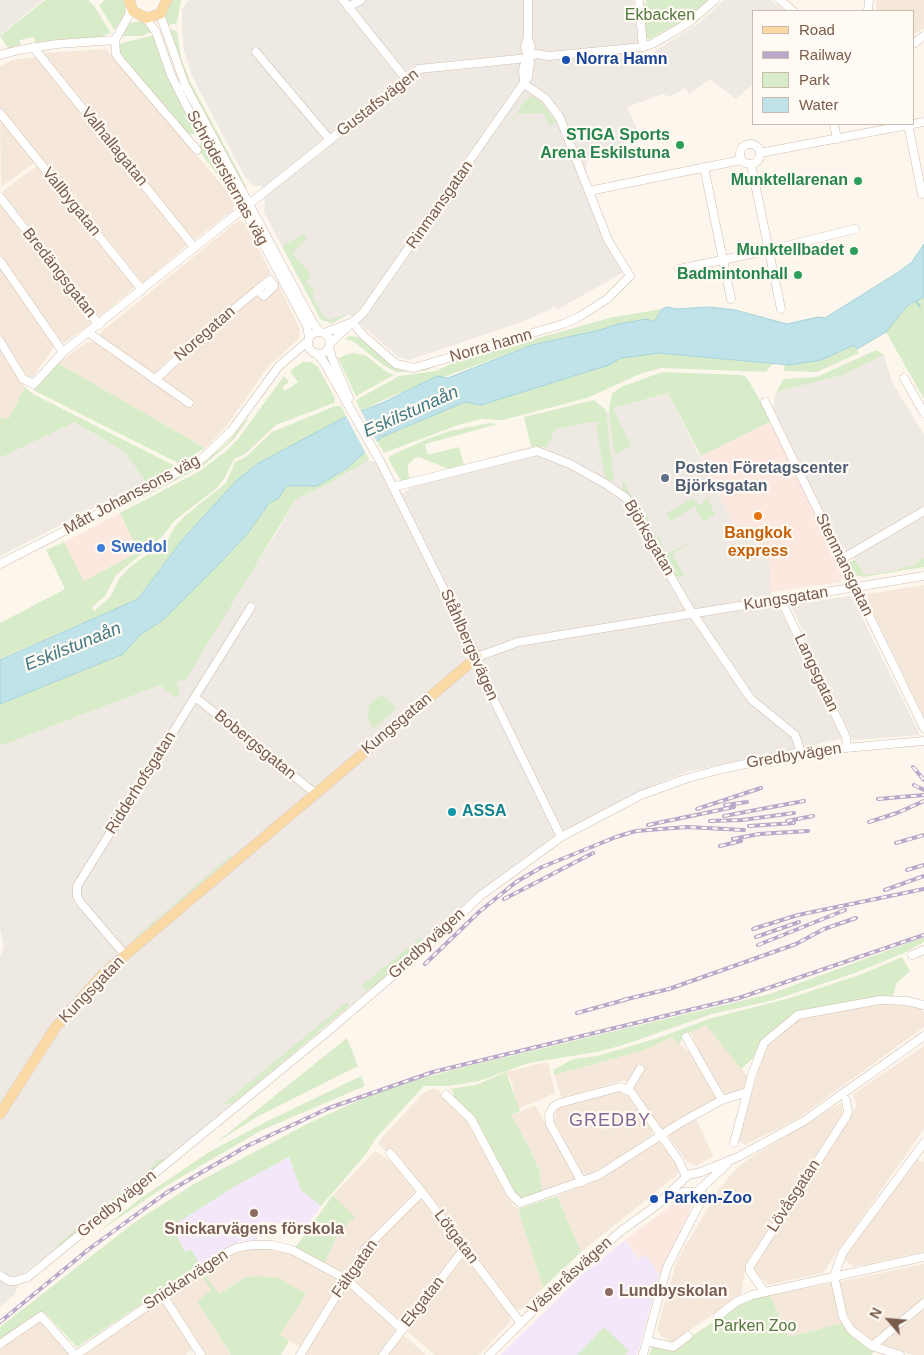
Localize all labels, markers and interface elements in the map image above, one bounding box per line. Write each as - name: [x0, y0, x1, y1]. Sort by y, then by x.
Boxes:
- park label: Ekbacken: [625, 6, 695, 26]
- legend: [752, 10, 914, 125]
- text: Road: [799, 21, 835, 38]
- text: Railway: [799, 46, 852, 63]
- place label: Norra Hamn: [576, 50, 668, 70]
- marker: Norra Hamn: [560, 54, 572, 66]
- street label: Gustafsvägen: [333, 65, 423, 141]
- text: Park: [799, 71, 830, 88]
- text: Water: [799, 96, 838, 113]
- street label: Valhallagatan: [76, 104, 152, 190]
- street label: Schröderstiernas väg: [182, 107, 272, 249]
- place label: STIGA Sports Arena Eskilstuna: [540, 126, 670, 164]
- marker: STIGA Sports Arena Eskilstuna: [674, 139, 686, 151]
- street label: Rinmansgatan: [403, 157, 477, 253]
- street label: Vallbygatan: [38, 164, 104, 240]
- place label: Munktellarenan: [731, 171, 848, 191]
- marker: Munktellarenan: [852, 175, 864, 187]
- street label: Bredängsgatan: [18, 224, 100, 322]
- place label: Munktellbadet: [736, 241, 844, 261]
- marker: Munktellbadet: [848, 245, 860, 257]
- place label: Badmintonhall: [677, 265, 788, 285]
- marker: Badmintonhall: [792, 269, 804, 281]
- street label: Noregatan: [171, 302, 239, 366]
- street label: Norra hamn: [448, 325, 534, 367]
- water label: Eskilstunaån: [360, 381, 462, 443]
- street label: Mått Johanssons väg: [61, 451, 203, 539]
- place label: Posten Företagscenter Björksgatan: [675, 459, 848, 497]
- marker: Posten Företagscenter Björksgatan: [659, 472, 671, 484]
- street label: Björksgatan: [620, 497, 678, 579]
- marker: Bangkok express: [752, 510, 764, 522]
- street label: Stenmansgatan: [811, 510, 877, 620]
- place label: Bangkok express: [724, 524, 792, 562]
- place label: Swedol: [111, 538, 167, 558]
- marker: Swedol: [95, 542, 107, 554]
- street label: Kungsgatan: [742, 583, 830, 615]
- street label: Ståhlbergsvägen: [436, 586, 502, 704]
- water label: Eskilstunaån: [22, 618, 124, 676]
- street label: Langsgatan: [790, 631, 842, 715]
- street label: Kungsgatan: [358, 689, 436, 759]
- street label: Bobergsgatan: [210, 706, 300, 784]
- street label: Ridderhofsgatan: [102, 728, 180, 838]
- street label: Gredbyvägen: [745, 739, 843, 773]
- place label: ASSA: [462, 802, 506, 822]
- marker: ASSA: [446, 806, 458, 818]
- street label: Gredbyvägen: [385, 905, 469, 983]
- street label: Kungsgatan: [55, 953, 129, 1027]
- district label: GREDBY: [568, 1110, 652, 1132]
- street label: Lövåsgatan: [763, 1156, 825, 1236]
- street label: Gredbyvägen: [74, 1166, 160, 1242]
- place label: Parken-Zoo: [664, 1189, 752, 1209]
- marker: Parken-Zoo: [648, 1193, 660, 1205]
- street label: Lötgatan: [430, 1206, 482, 1268]
- marker: Snickarvägens förskola: [248, 1207, 260, 1219]
- place label: Snickarvägens förskola: [164, 1220, 344, 1240]
- street label: Västeråsvägen: [524, 1233, 616, 1319]
- street label: Fältgatan: [328, 1236, 382, 1302]
- street label: Snickarvägen: [140, 1246, 232, 1314]
- street label: Ekgatan: [397, 1273, 449, 1331]
- place label: Lundbyskolan: [619, 1282, 727, 1302]
- marker: Lundbyskolan: [603, 1286, 615, 1298]
- north arrow: [864, 1295, 914, 1345]
- text: N: [866, 1305, 885, 1321]
- park label: Parken Zoo: [714, 1317, 796, 1337]

